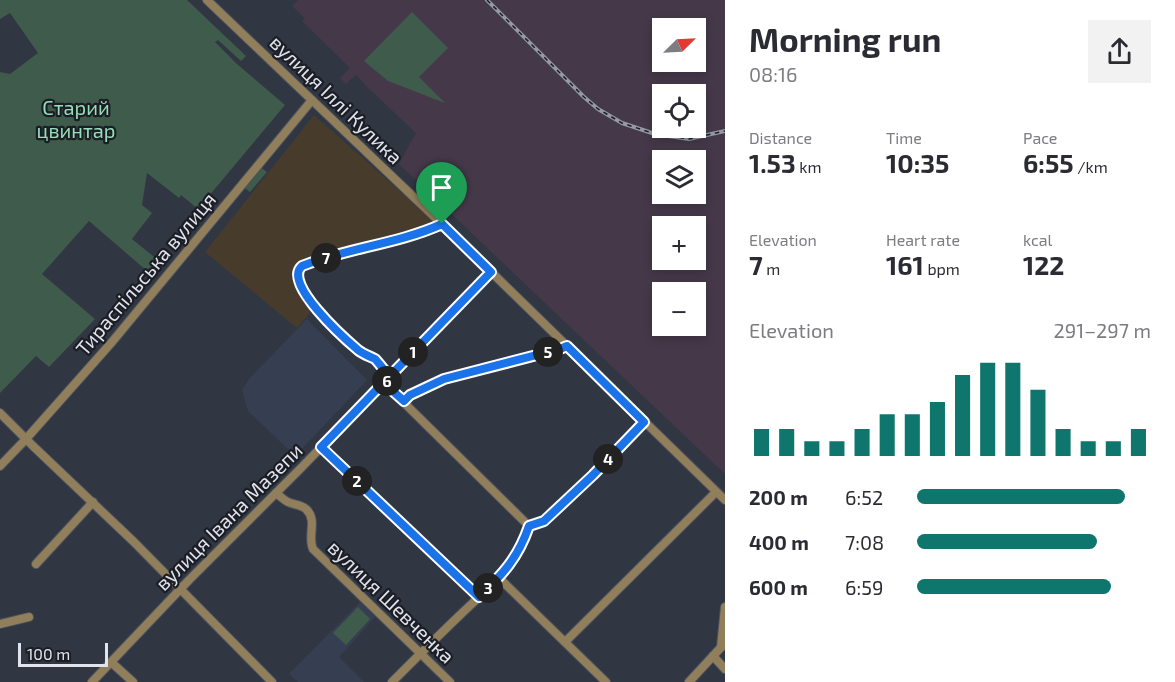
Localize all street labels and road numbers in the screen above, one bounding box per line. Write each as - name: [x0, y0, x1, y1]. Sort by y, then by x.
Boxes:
- street label: вулиця Іллі Кулика: [265, 30, 408, 169]
- street label: Тираспільська вулиця: [70, 187, 221, 360]
- street label: вулиця Івана Мазепи: [150, 438, 308, 596]
- street label: вулиця Шевченка: [323, 535, 460, 668]

